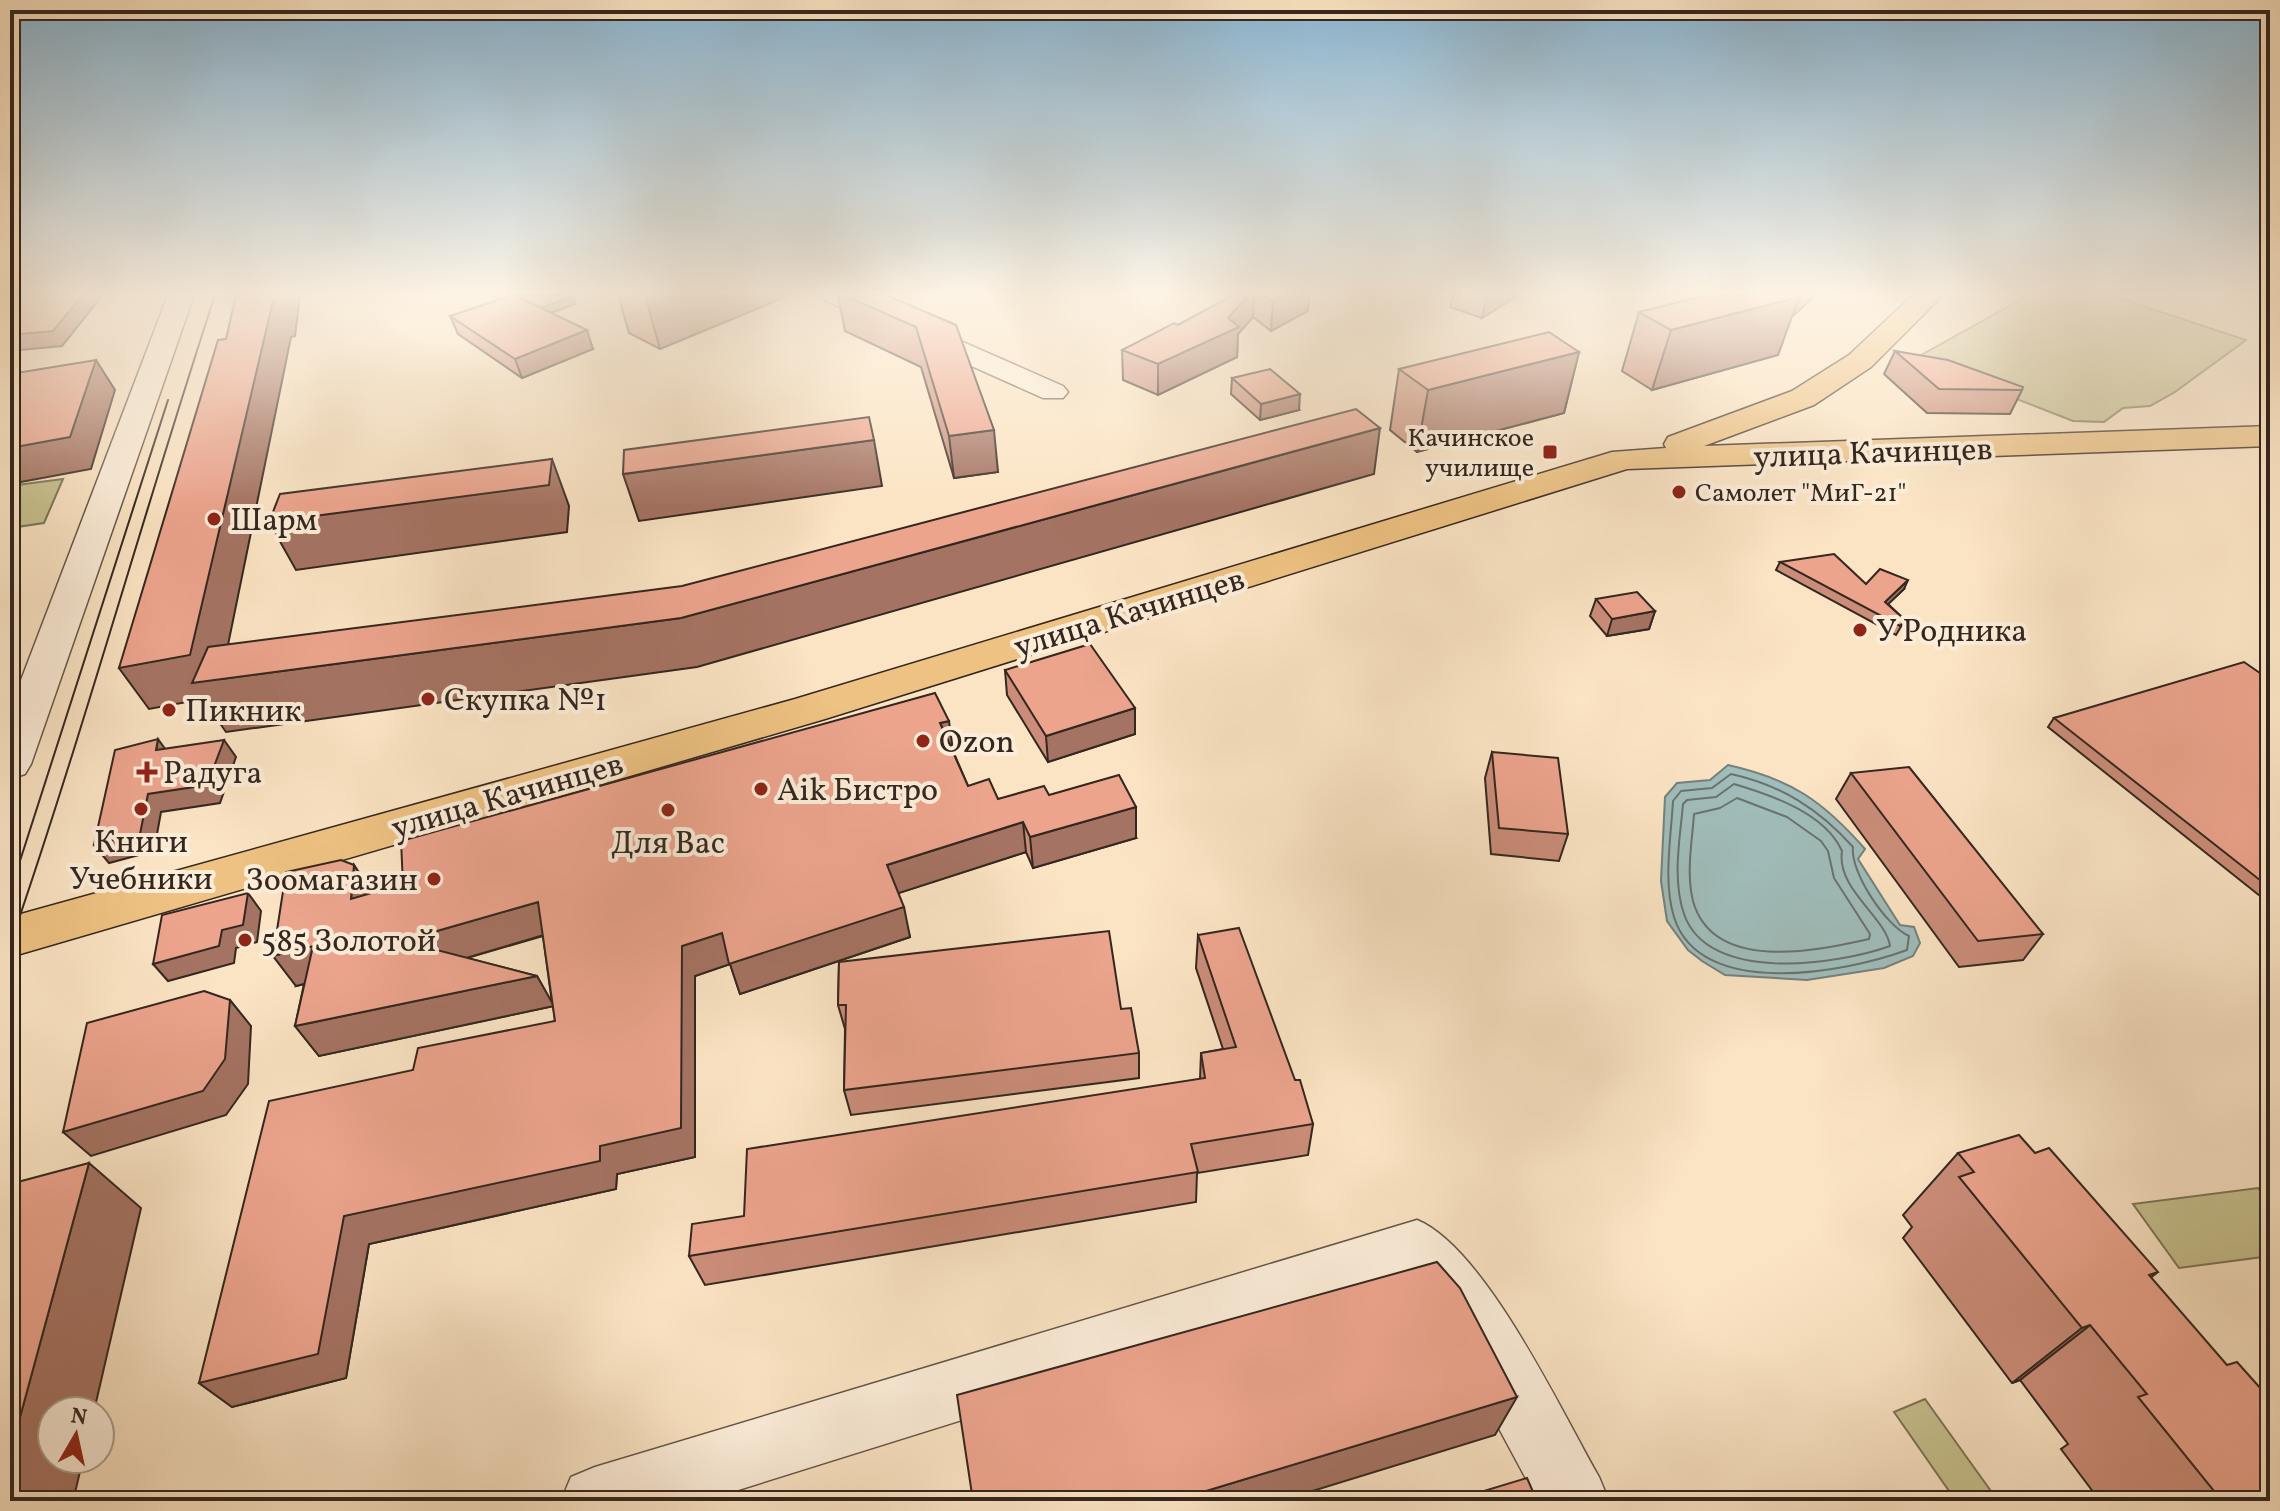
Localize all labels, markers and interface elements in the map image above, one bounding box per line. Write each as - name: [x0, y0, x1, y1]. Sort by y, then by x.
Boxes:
- place label: Качинское училище: [1408, 421, 1534, 487]
- street label: улица Качинцев: [1753, 429, 1993, 481]
- marker: Качинское училище: [1541, 443, 1559, 461]
- place label: Самолет "МиГ-21": [1695, 476, 1907, 512]
- marker: Самолет "МиГ-21": [1670, 483, 1688, 501]
- place label: Шарм: [230, 500, 317, 544]
- marker: Шарм: [205, 510, 223, 528]
- street label: улица Качинцев: [1009, 559, 1251, 671]
- place label: У Родника: [1876, 611, 2027, 655]
- marker: У Родника: [1851, 621, 1869, 639]
- place label: Скупка №1: [444, 680, 607, 724]
- marker: Скупка №1: [419, 690, 437, 708]
- place label: Пикник: [185, 691, 301, 735]
- marker: Пикник: [160, 701, 178, 719]
- place label: Ozon: [939, 722, 1015, 766]
- marker: Ozon: [914, 732, 932, 750]
- street label: улица Качинцев: [387, 744, 629, 852]
- place label: Радуга: [163, 753, 263, 797]
- marker: Радуга: [138, 763, 156, 781]
- place label: Aik Бистро: [777, 770, 938, 814]
- marker: Aik Бистро: [752, 780, 770, 798]
- marker: Книги Учебники: [132, 800, 150, 818]
- marker: Для Вас: [659, 801, 677, 819]
- place label: Книги Учебники: [69, 822, 213, 903]
- place label: Для Вас: [611, 823, 725, 867]
- place label: Зоомагазин: [246, 860, 418, 904]
- marker: Зоомагазин: [425, 870, 443, 888]
- place label: 585 Золотой: [261, 921, 436, 965]
- marker: 585 Золотой: [236, 931, 254, 949]
- north arrow: [36, 1395, 116, 1475]
- text: N: [68, 1401, 89, 1434]

